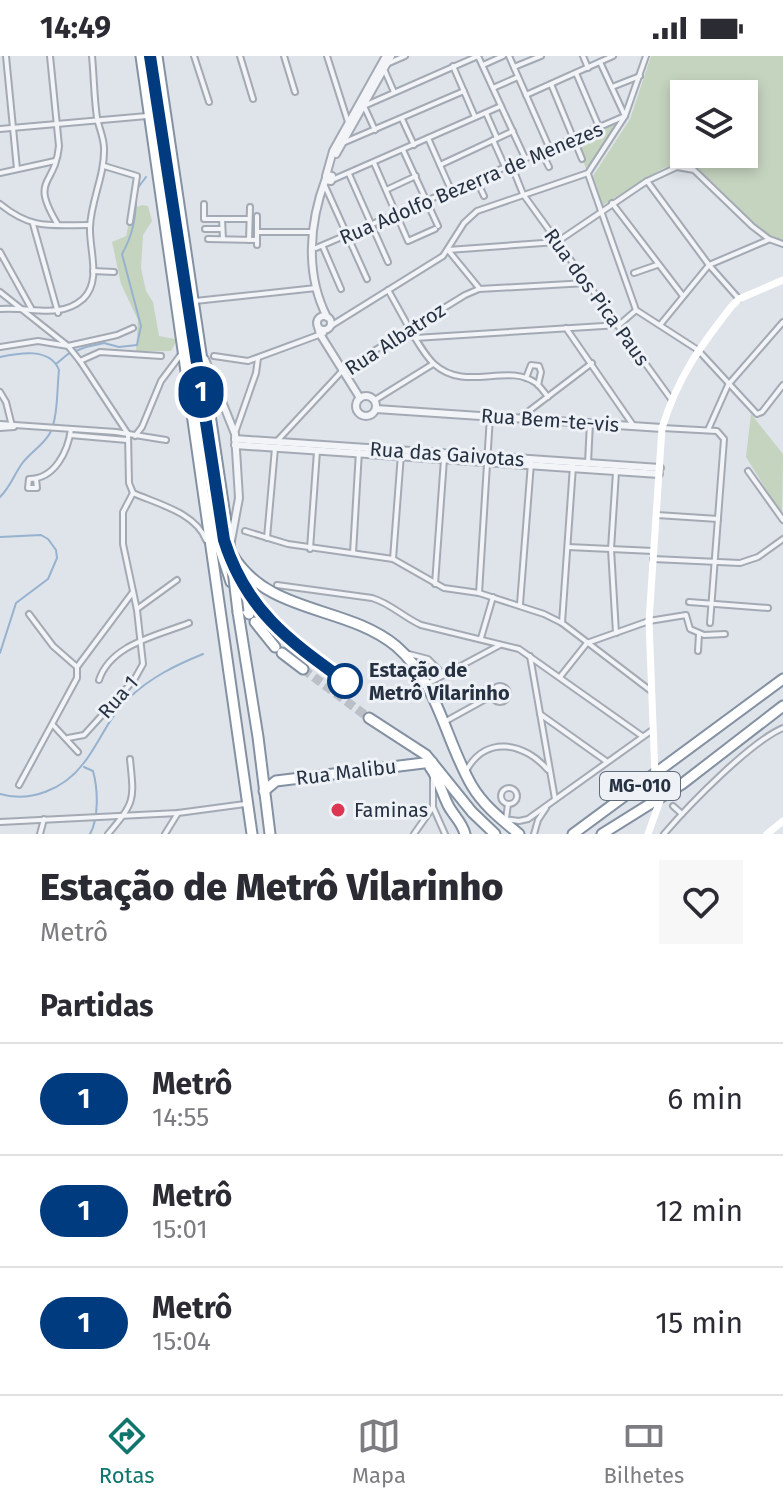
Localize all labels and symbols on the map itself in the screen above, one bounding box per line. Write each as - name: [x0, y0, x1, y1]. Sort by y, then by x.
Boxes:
- street label: Rua Adolfo Bezerra de Menezes: [336, 117, 606, 249]
- street label: Rua dos Pica Paus: [539, 224, 655, 370]
- street label: Rua Albatroz: [340, 298, 450, 380]
- line badge: 1: [175, 366, 227, 418]
- street label: Rua Bem-te-vis: [480, 403, 620, 437]
- street label: Rua das Gaivotas: [369, 437, 525, 471]
- place label: Estação de Metrô Vilarinho: [369, 658, 510, 705]
- marker: Estação de Metrô Vilarinho: [328, 664, 362, 698]
- street label: Rua 1: [93, 671, 143, 723]
- street label: Rua Malibu: [294, 754, 398, 790]
- road number: MG-010: [600, 772, 680, 800]
- place label: Faminas: [354, 798, 428, 822]
- marker: Faminas: [329, 801, 347, 819]

